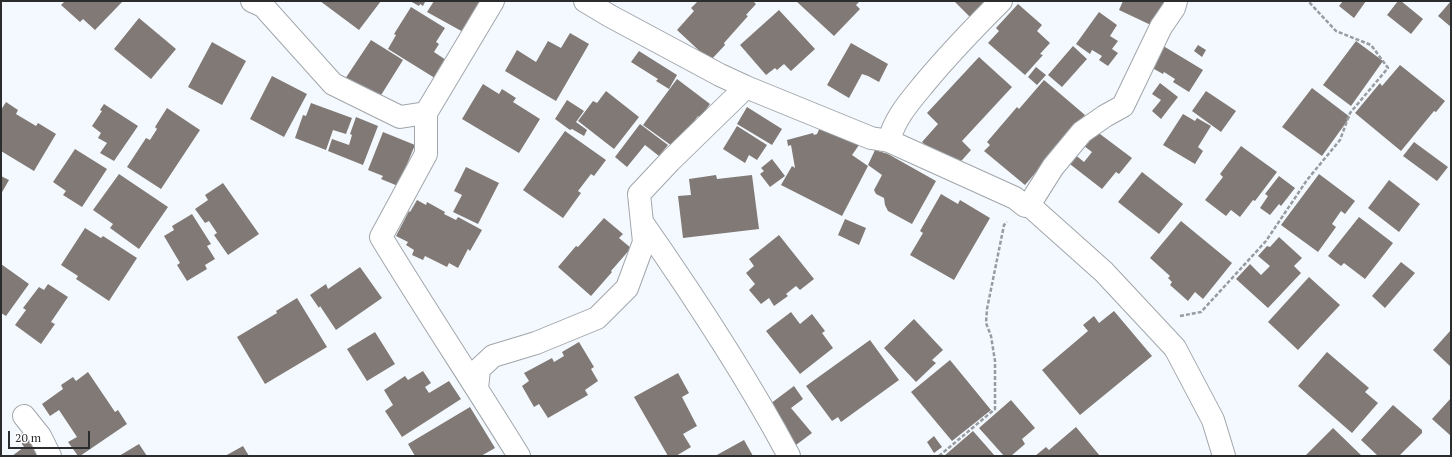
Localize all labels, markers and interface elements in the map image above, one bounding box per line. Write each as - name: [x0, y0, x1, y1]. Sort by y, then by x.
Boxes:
- scale bar: [10, 423, 92, 449]
- text: 20 m: [15, 430, 41, 445]

